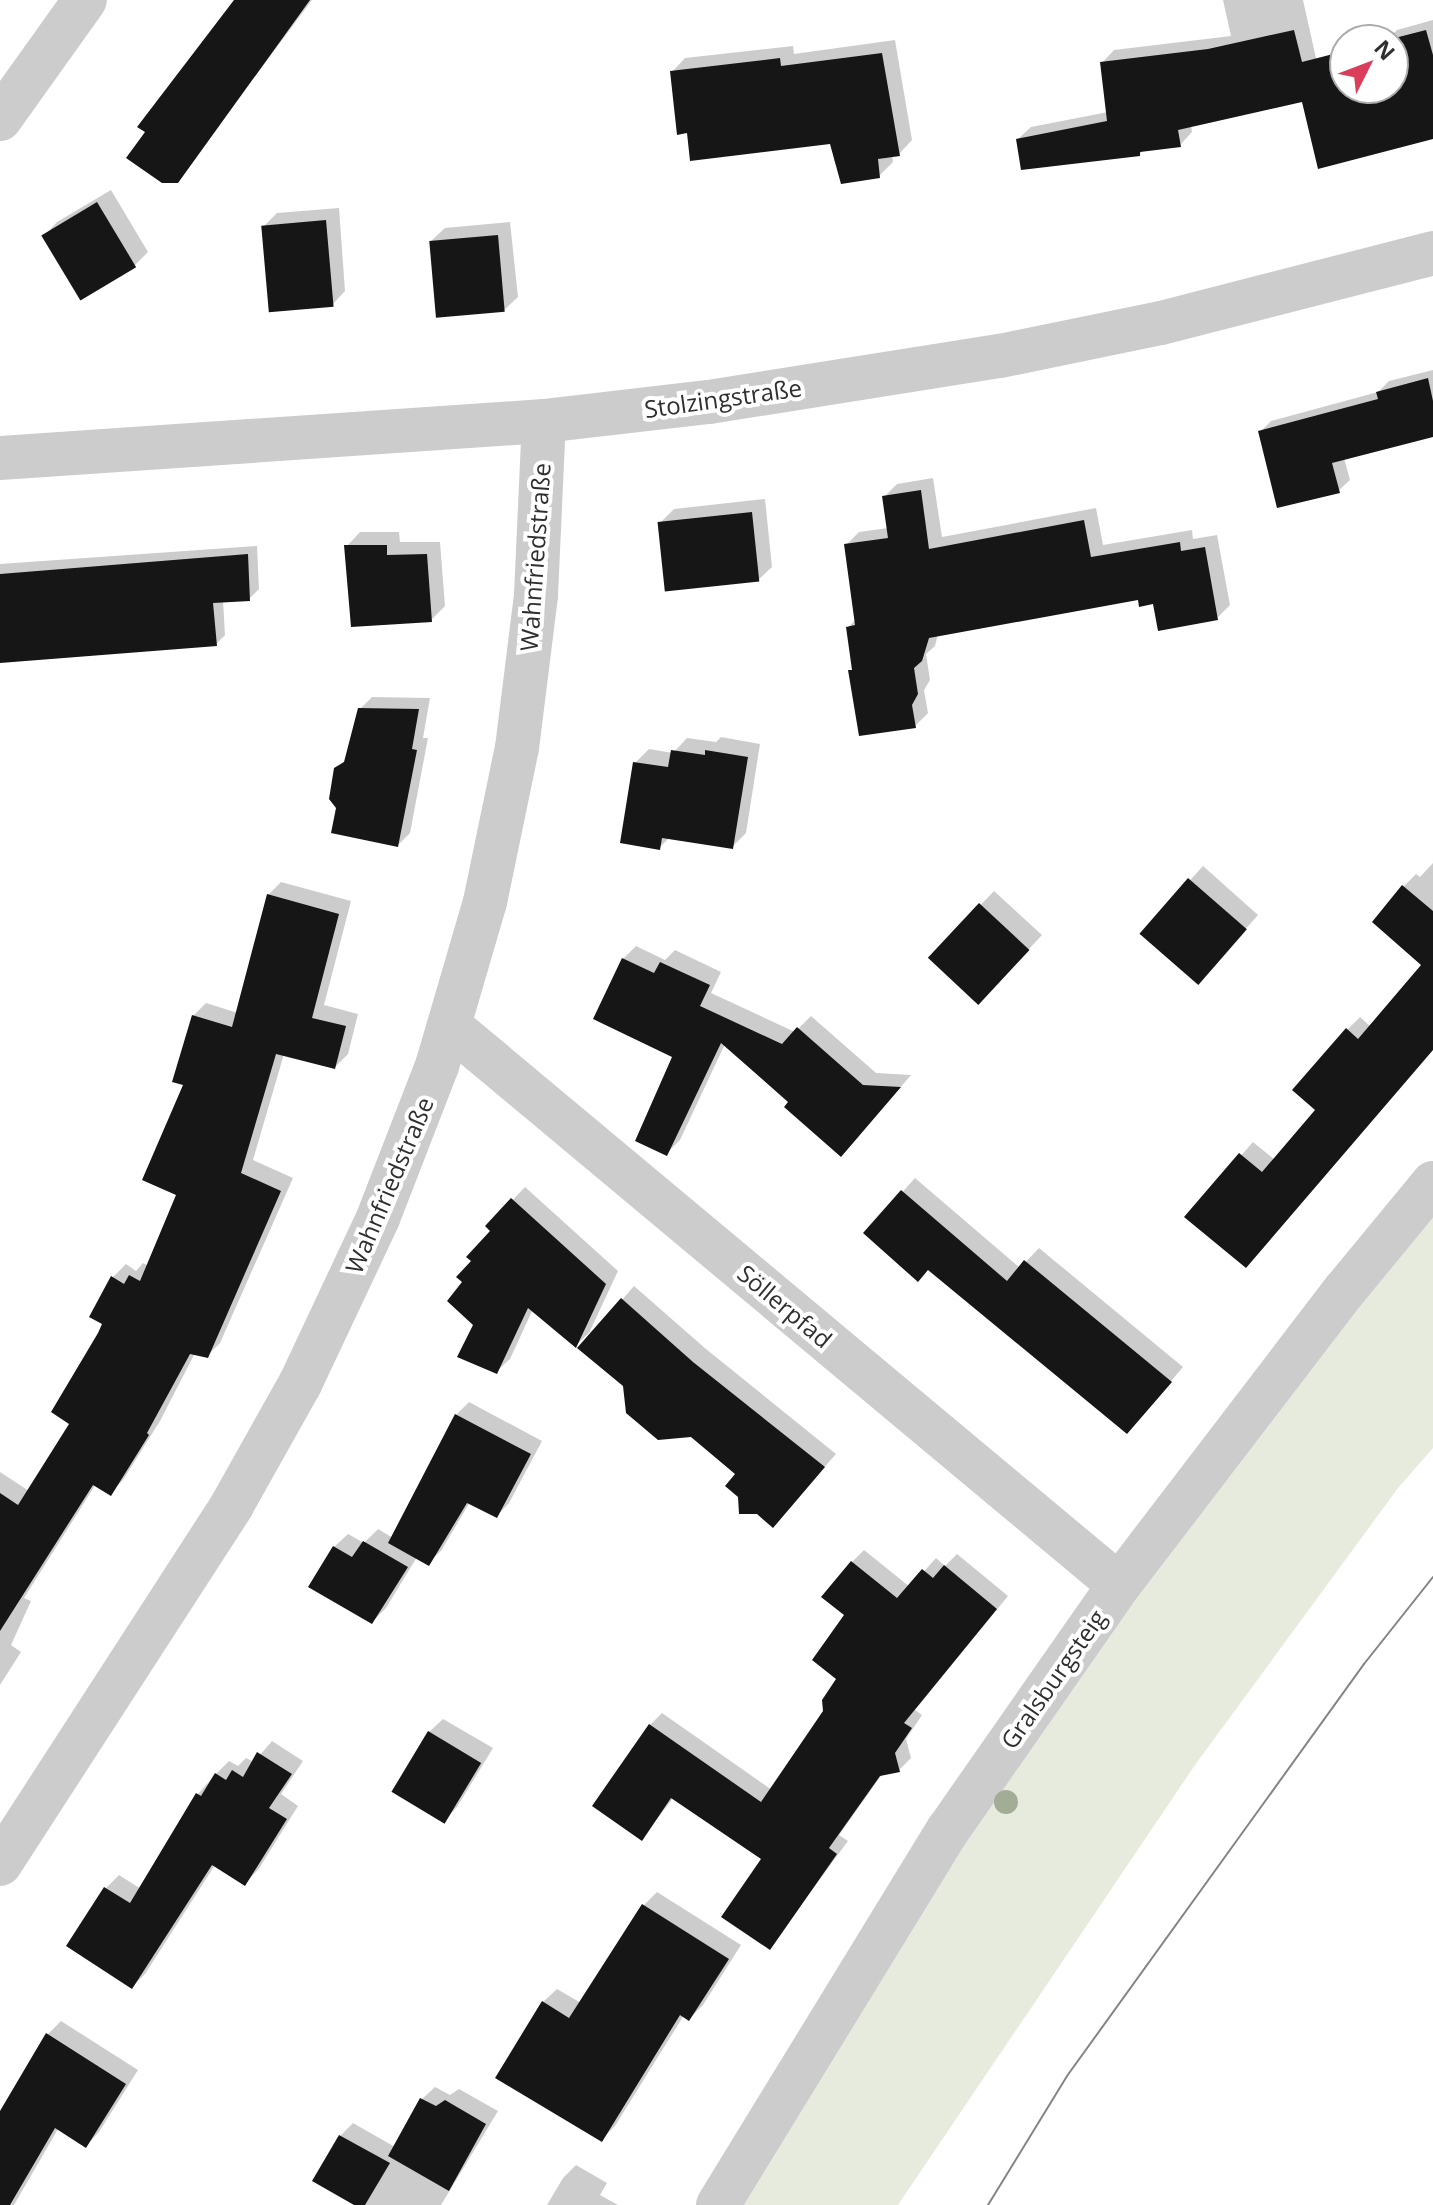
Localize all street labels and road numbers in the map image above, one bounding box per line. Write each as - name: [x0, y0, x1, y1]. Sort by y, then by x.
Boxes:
- street label: Stolzingstraße: [642, 373, 804, 423]
- street label: Wahnfriedstraße: [514, 462, 556, 652]
- street label: Wahnfriedstraße: [339, 1093, 439, 1277]
- street label: Söllerpfad: [732, 1258, 838, 1354]
- street label: Gralsburgsteig: [994, 1604, 1112, 1754]

